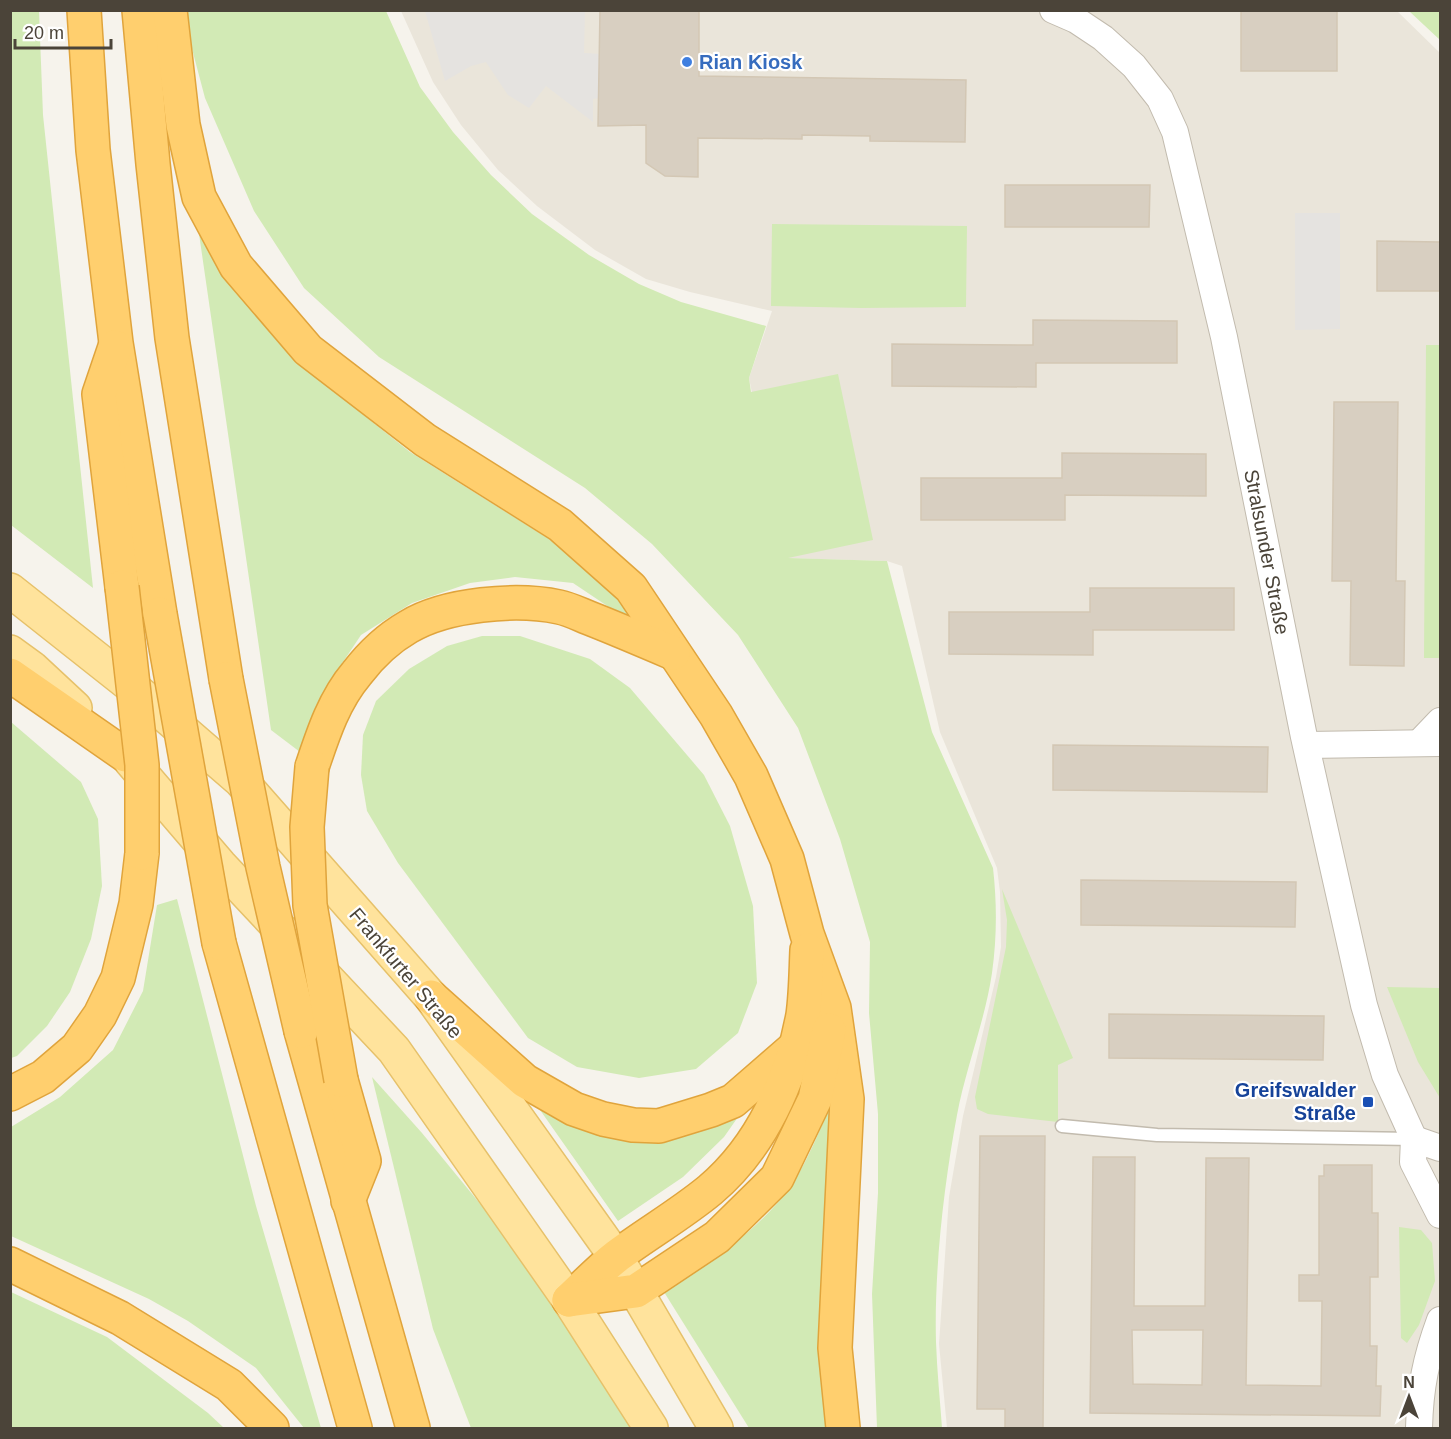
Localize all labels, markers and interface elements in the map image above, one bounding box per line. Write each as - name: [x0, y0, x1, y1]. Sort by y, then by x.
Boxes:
- scale bar: [15, 12, 111, 50]
- text: 20 m: [24, 23, 64, 43]
- place label: Rian Kiosk: [699, 51, 803, 73]
- marker: Rian Kiosk: [680, 55, 694, 69]
- street label: Stralsunder Straße: [1240, 468, 1294, 636]
- street label: Frankfurter Straße: [345, 903, 467, 1043]
- place label: Greifswalder Straße: [1235, 1079, 1356, 1124]
- marker: Greifswalder Straße: [1361, 1095, 1375, 1109]
- north arrow: [1379, 1367, 1439, 1427]
- text: N: [1403, 1374, 1415, 1391]

